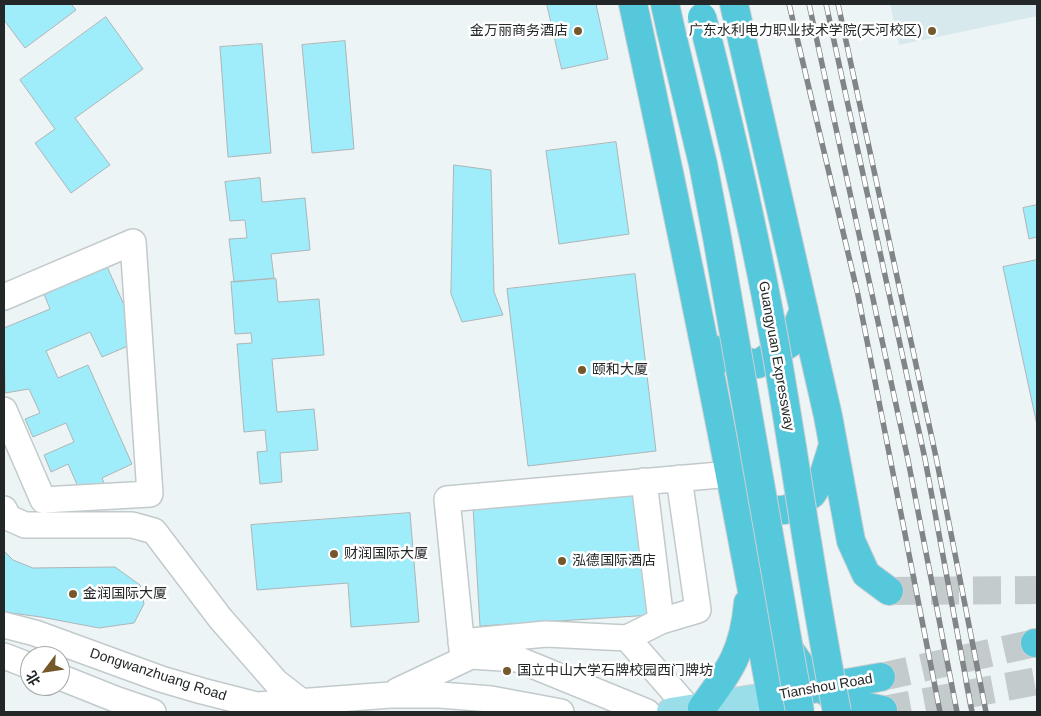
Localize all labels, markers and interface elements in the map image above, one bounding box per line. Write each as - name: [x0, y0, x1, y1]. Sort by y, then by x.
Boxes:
- place label: 金万丽商务酒店: [470, 23, 568, 39]
- place label: 广东水利电力职业技术学院(天河校区): [689, 23, 922, 39]
- marker: 金万丽商务酒店: [572, 25, 584, 37]
- marker: 广东水利电力职业技术学院(天河校区): [926, 25, 938, 37]
- street label: Guangyuan Expressway: [755, 280, 797, 432]
- place label: 颐和大厦: [592, 362, 648, 378]
- marker: 颐和大厦: [576, 364, 588, 376]
- place label: 财润国际大厦: [344, 546, 428, 562]
- marker: 财润国际大厦: [328, 548, 340, 560]
- place label: 泓德国际酒店: [572, 553, 656, 569]
- marker: 泓德国际酒店: [556, 555, 568, 567]
- place label: 金润国际大厦: [83, 586, 167, 602]
- marker: 金润国际大厦: [67, 588, 79, 600]
- street label: Dongwanzhuang Road: [88, 645, 228, 705]
- north arrow: [20, 646, 70, 696]
- place label: 国立中山大学石牌校园西门牌坊: [517, 663, 713, 679]
- marker: 国立中山大学石牌校园西门牌坊: [501, 665, 513, 677]
- text: 北: [23, 668, 43, 688]
- street label: Tianshou Road: [778, 671, 874, 703]

